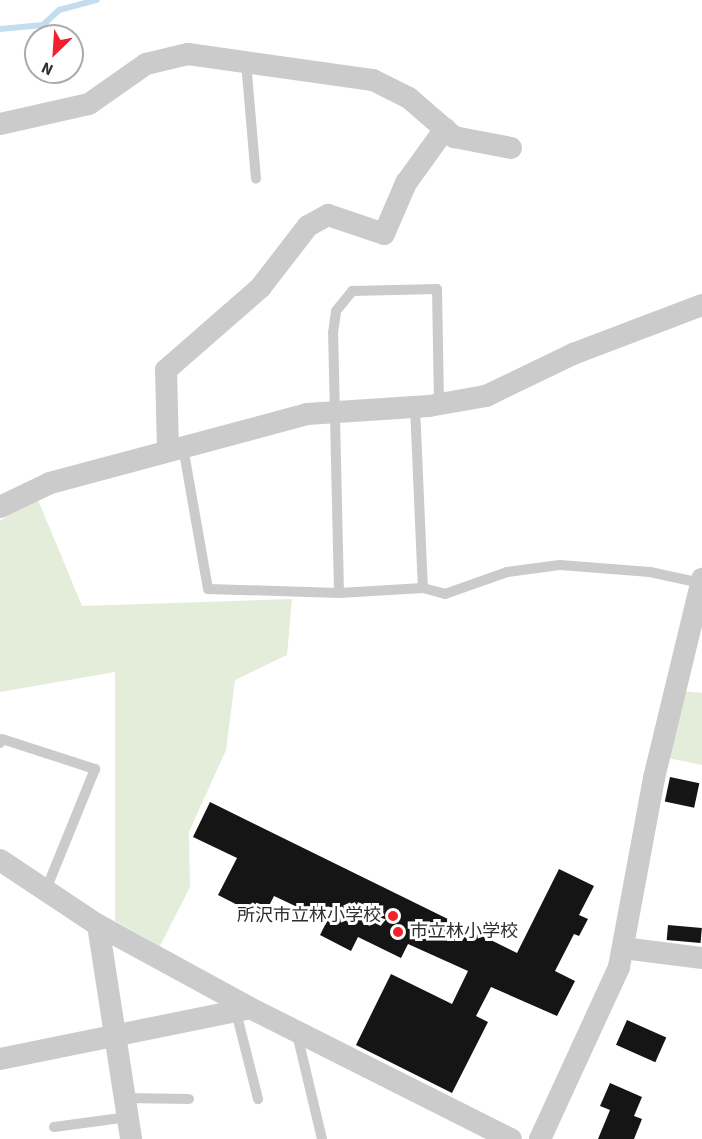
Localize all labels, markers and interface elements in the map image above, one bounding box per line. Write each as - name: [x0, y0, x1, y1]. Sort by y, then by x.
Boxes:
- north arrow: [24, 24, 84, 84]
- text: N: [38, 56, 57, 81]
- place label: 所沢市立林小学校: [237, 905, 381, 927]
- marker: 所沢市立林小学校: [386, 909, 400, 923]
- place label: 市立林小学校: [410, 921, 518, 943]
- marker: 市立林小学校: [391, 925, 405, 939]

